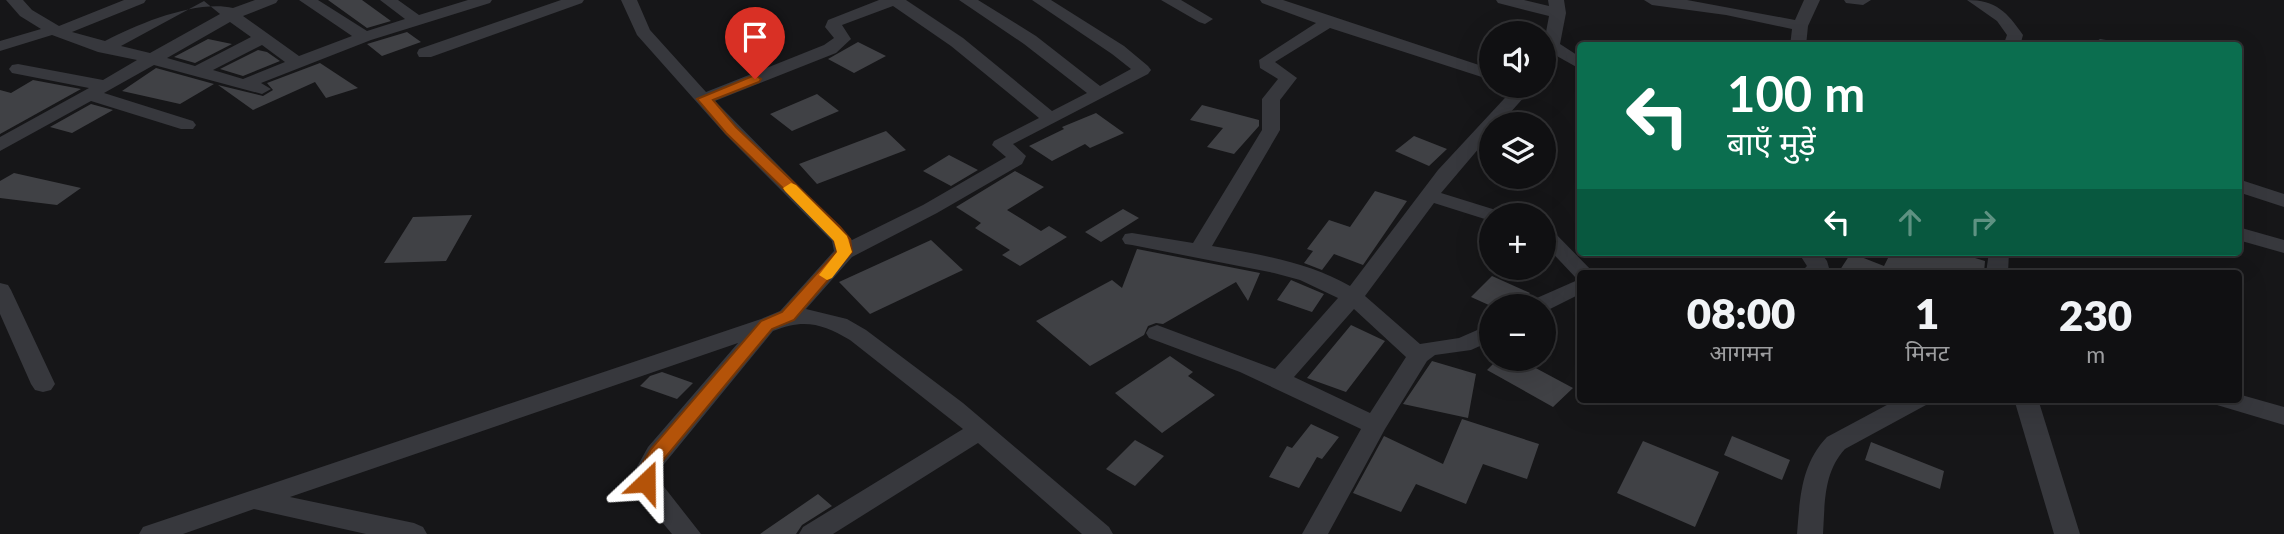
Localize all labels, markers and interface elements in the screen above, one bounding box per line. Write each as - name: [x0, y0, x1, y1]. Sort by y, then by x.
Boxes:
- pin: [725, 7, 785, 79]
- icon: arrive: [736, 18, 774, 56]
- map controls: [1479, 21, 1556, 371]
- button: sound: [1479, 21, 1556, 98]
- text: 100 m: [1727, 64, 1865, 122]
- icon: left: [1612, 70, 1703, 161]
- button: layers: [1479, 112, 1556, 189]
- text: बाएँ मुड़ें: [1727, 123, 1816, 162]
- button: +: [1479, 203, 1556, 280]
- icon: left: [1818, 203, 1856, 241]
- icon: ahead: [1891, 203, 1929, 241]
- icon: right: [1964, 203, 2002, 241]
- text: 08:00: [1687, 288, 1795, 338]
- text: 1: [1915, 288, 1939, 338]
- text: 230: [2059, 290, 2132, 340]
- button: −: [1479, 294, 1556, 371]
- text: आगमन: [1710, 338, 1773, 366]
- text: मिनट: [1905, 338, 1949, 366]
- text: m: [2086, 340, 2105, 368]
- position arrow: [609, 445, 683, 519]

